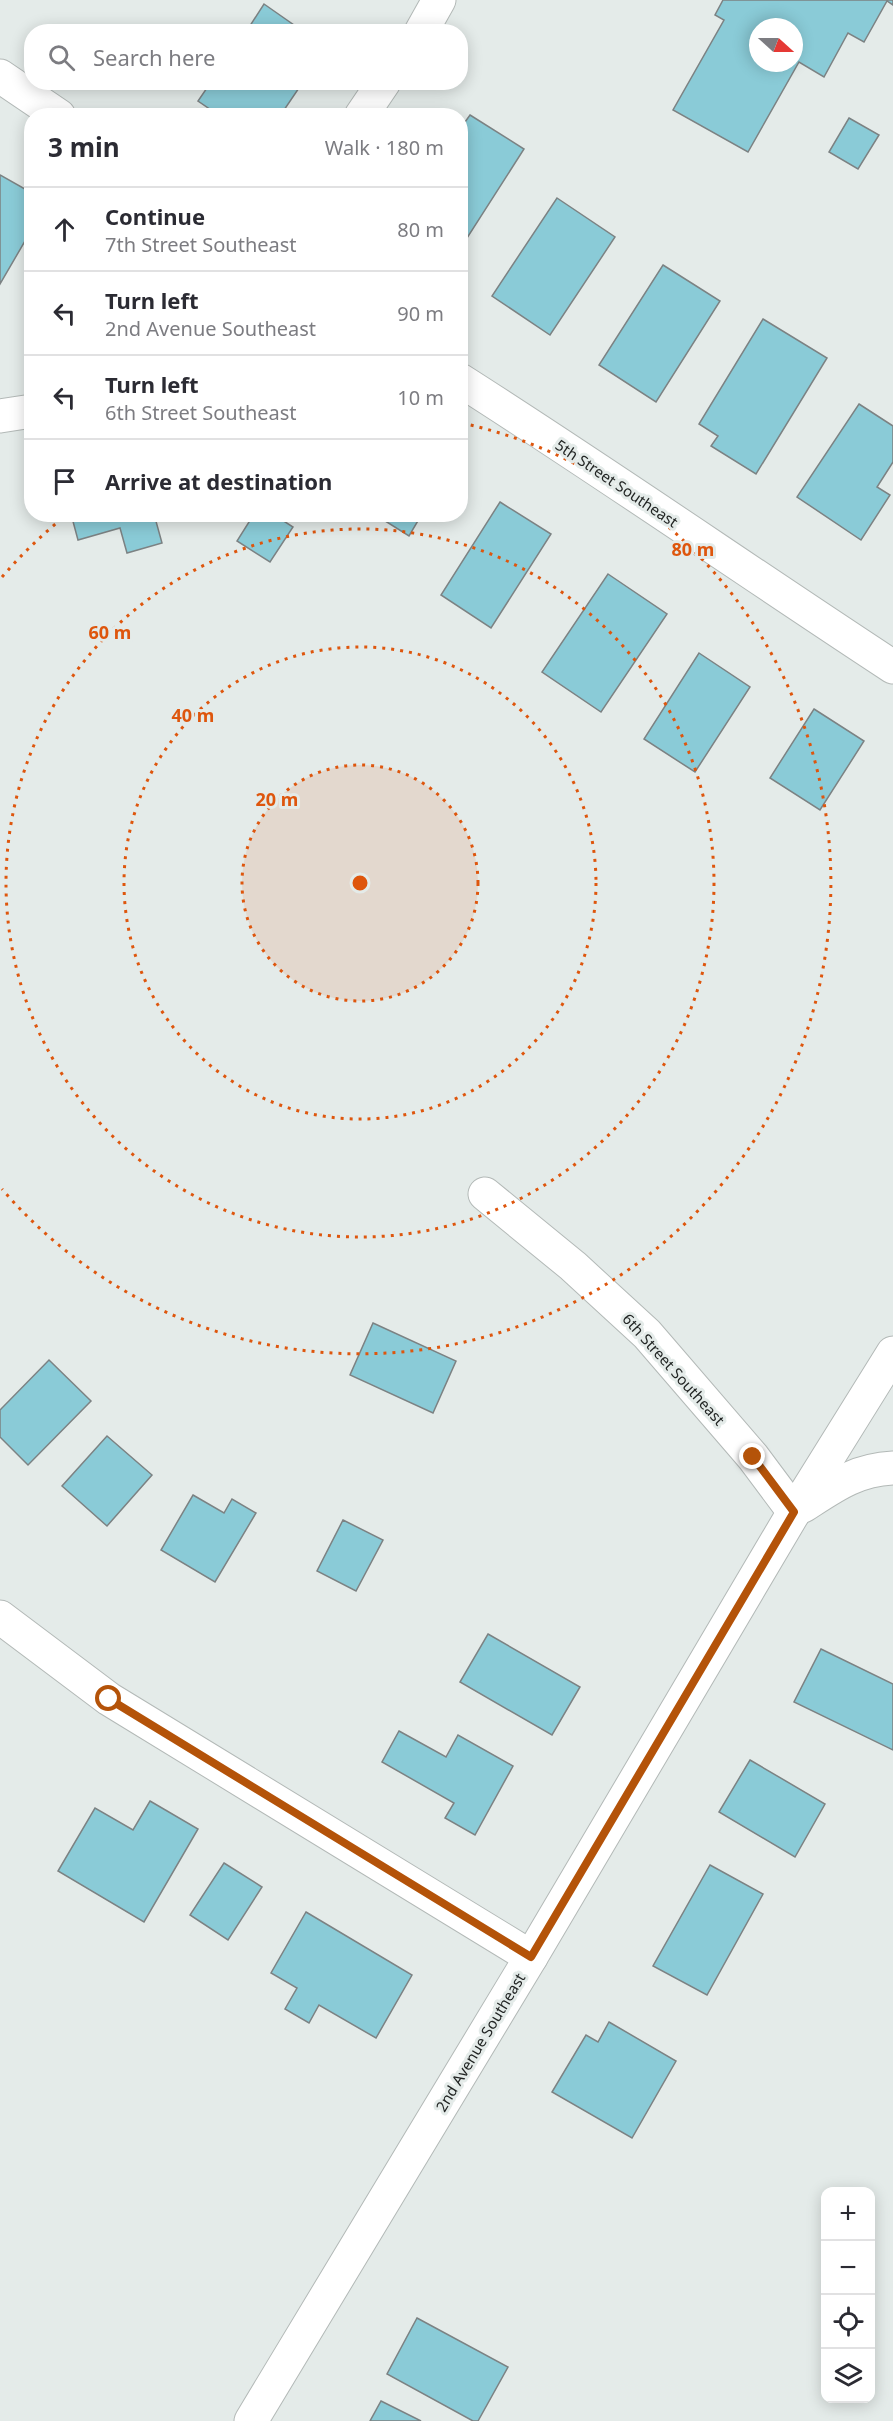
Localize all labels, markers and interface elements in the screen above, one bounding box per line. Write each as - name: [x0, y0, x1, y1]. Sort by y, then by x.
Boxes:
- north arrow: [749, 18, 803, 72]
- search box: [24, 24, 468, 90]
- icon: search: [45, 41, 78, 74]
- text: Search here: [93, 42, 215, 72]
- text: 3 min: [48, 129, 120, 165]
- text: Walk · 180 m: [325, 134, 444, 161]
- text: Continue: [105, 201, 205, 231]
- icon: ahead: [48, 213, 81, 246]
- text: 80 m: [397, 216, 444, 243]
- text: 7th Street Southeast: [105, 231, 297, 258]
- text: Turn left: [105, 285, 199, 315]
- icon: left: [48, 297, 81, 330]
- text: 90 m: [397, 300, 444, 327]
- text: 2nd Avenue Southeast: [105, 315, 316, 342]
- text: Turn left: [105, 369, 199, 399]
- icon: left: [48, 381, 81, 414]
- text: 10 m: [397, 384, 444, 411]
- text: 6th Street Southeast: [105, 399, 297, 426]
- street label: 5th Street Southeast: [552, 435, 683, 532]
- icon: arrive: [48, 465, 81, 498]
- text: Arrive at destination: [105, 466, 332, 496]
- text: 80 m: [672, 537, 714, 561]
- text: 60 m: [89, 620, 131, 644]
- text: 40 m: [172, 703, 214, 727]
- text: 20 m: [256, 787, 298, 811]
- centre of rings: [350, 873, 370, 893]
- street label: 6th Street Southeast: [618, 1309, 730, 1430]
- route end: [739, 1443, 765, 1469]
- route start: [95, 1685, 121, 1711]
- street label: 2nd Avenue Southeast: [431, 1969, 530, 2115]
- map controls: [821, 2187, 875, 2403]
- button: +: [821, 2187, 875, 2241]
- button: −: [821, 2241, 875, 2295]
- button: locate: [821, 2295, 875, 2349]
- button: layers: [821, 2349, 875, 2403]

